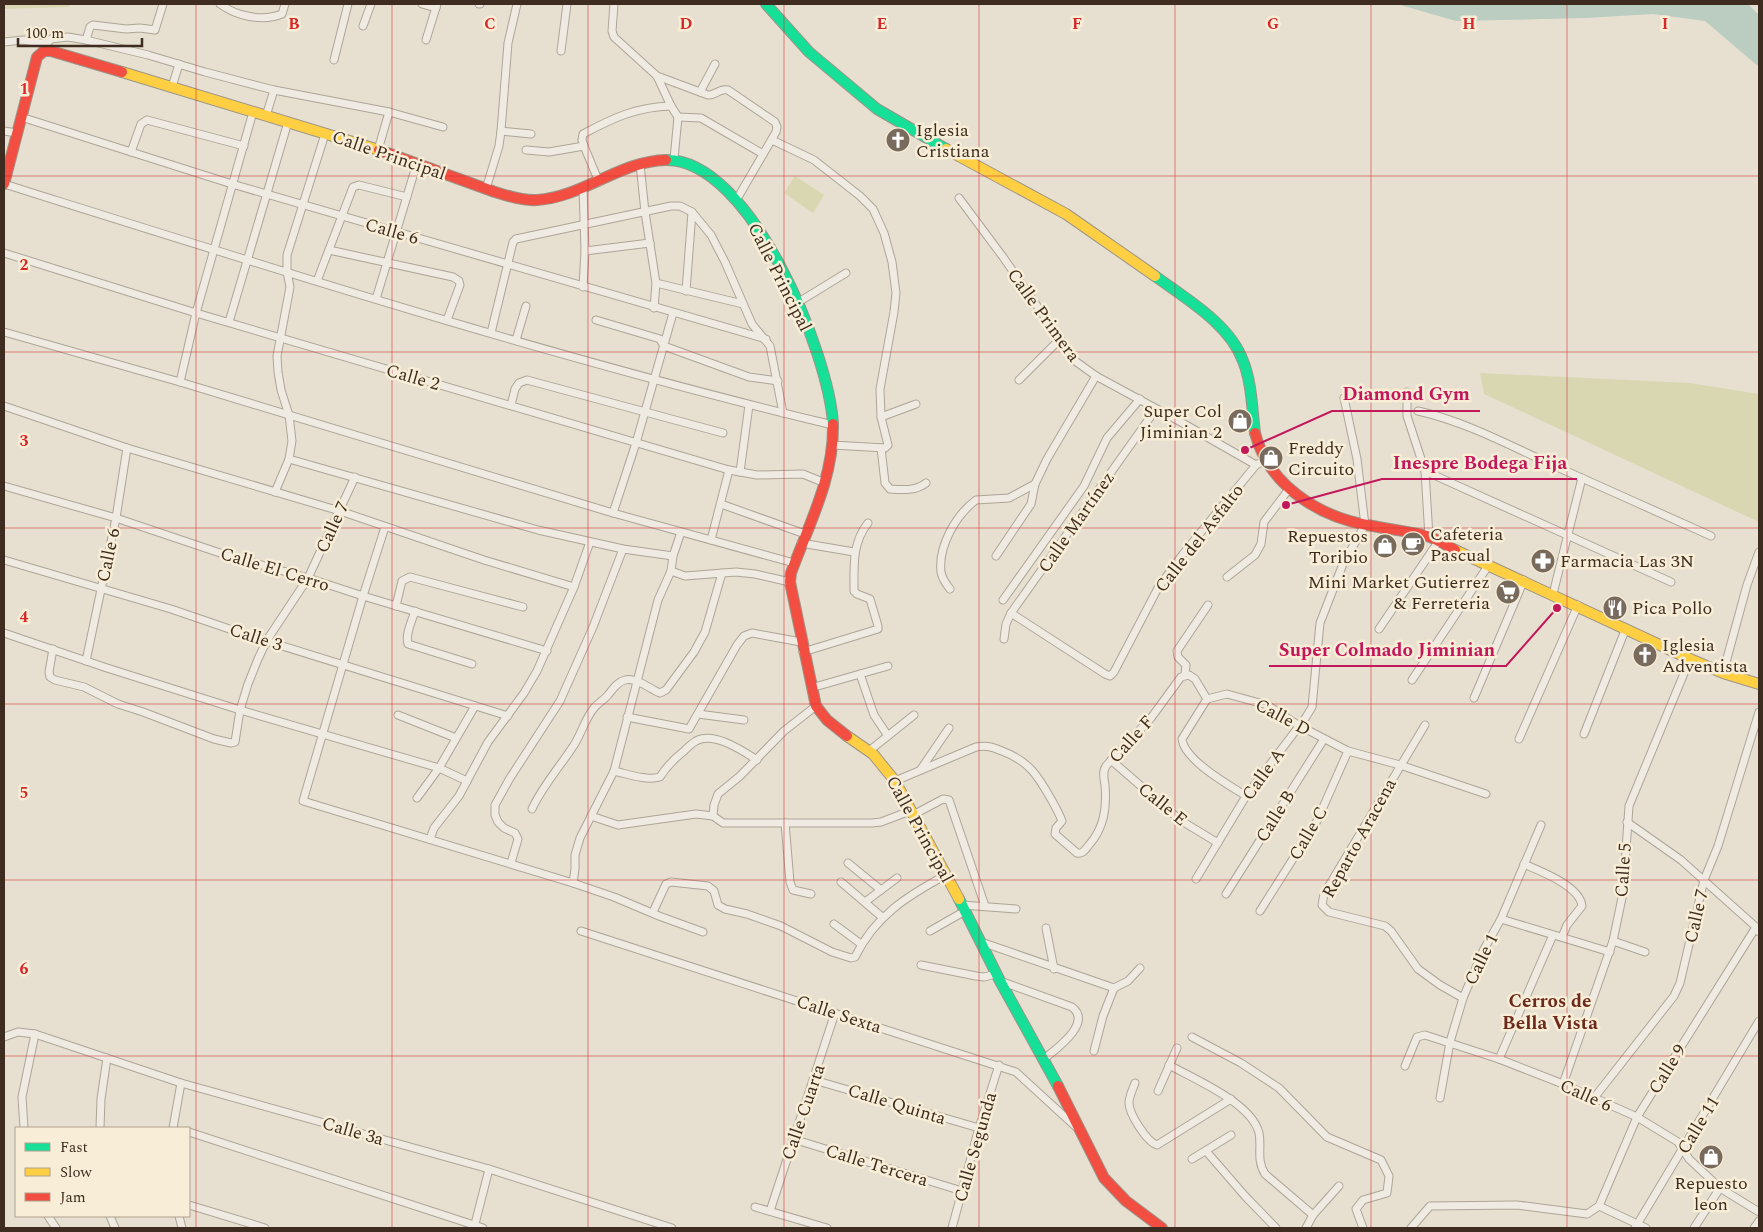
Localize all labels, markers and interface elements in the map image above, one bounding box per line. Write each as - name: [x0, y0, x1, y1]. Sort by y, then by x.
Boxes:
- text: B: [288, 12, 300, 36]
- text: C: [484, 12, 496, 36]
- text: D: [680, 12, 693, 36]
- text: E: [877, 12, 887, 36]
- text: F: [1072, 12, 1082, 36]
- text: G: [1267, 12, 1279, 36]
- text: H: [1462, 12, 1476, 36]
- text: I: [1662, 12, 1668, 36]
- scale bar: [18, 15, 141, 47]
- text: 100 m: [25, 22, 64, 45]
- text: 1: [20, 77, 28, 101]
- place label: Iglesia Cristiana: [916, 117, 990, 165]
- street label: Calle Principal: [328, 123, 449, 188]
- church icon: Iglesia Cristiana: [885, 127, 911, 153]
- street label: Calle 6: [362, 211, 422, 252]
- street label: Calle Principal: [741, 218, 819, 336]
- text: 2: [20, 253, 29, 277]
- street label: Calle Primera: [1000, 263, 1087, 368]
- street label: Calle 2: [383, 357, 443, 398]
- callout: Diamond Gym: [1332, 377, 1480, 411]
- text: Diamond Gym: [1342, 380, 1470, 409]
- place label: Super Col Jiminian 2: [1140, 398, 1222, 446]
- shop icon: Super Col Jiminian 2: [1227, 408, 1253, 434]
- text: 3: [20, 429, 29, 453]
- place label: Freddy Circuito: [1288, 435, 1354, 483]
- shop icon: Freddy Circuito: [1258, 445, 1284, 471]
- callout: Inespre Bodega Fija: [1382, 445, 1577, 479]
- text: Inespre Bodega Fija: [1393, 449, 1568, 478]
- street label: Calle Martínez: [1031, 466, 1121, 579]
- street label: Calle del Asfalto: [1148, 478, 1251, 598]
- street label: Calle 7: [309, 497, 356, 558]
- place label: Cafeteria Pascual: [1430, 521, 1503, 569]
- place label: Repuestos Toribio: [1287, 523, 1368, 571]
- street label: Calle 6: [90, 526, 127, 585]
- cafe icon: Cafeteria Pascual: [1400, 531, 1426, 557]
- shop icon: Repuestos Toribio: [1372, 533, 1398, 559]
- street label: Calle El Cerro: [217, 540, 333, 599]
- pharmacy icon: Farmacia Las 3N: [1530, 548, 1556, 574]
- place label: Farmacia Las 3N: [1560, 548, 1694, 575]
- place label: Mini Market Gutierrez & Ferreteria: [1308, 569, 1490, 617]
- supermarket icon: Mini Market Gutierrez & Ferreteria: [1495, 579, 1521, 605]
- restaurant icon: Pica Pollo: [1602, 595, 1628, 621]
- place label: Pica Pollo: [1632, 595, 1712, 622]
- text: 4: [20, 605, 29, 629]
- street label: Calle 3: [226, 616, 286, 659]
- callout: Super Colmado Jiminian: [1269, 632, 1506, 666]
- place label: Iglesia Adventista: [1662, 632, 1748, 680]
- text: Super Colmado Jiminian: [1279, 636, 1495, 665]
- church icon: Iglesia Adventista: [1632, 642, 1658, 668]
- street label: Calle D: [1250, 692, 1315, 743]
- street label: Calle F: [1102, 709, 1160, 769]
- street label: Calle A: [1235, 742, 1292, 806]
- street label: Calle Principal: [879, 771, 960, 888]
- street label: Reparto Aracena: [1315, 773, 1404, 903]
- street label: Calle E: [1132, 776, 1193, 833]
- text: 5: [20, 781, 28, 805]
- street label: Calle B: [1249, 785, 1302, 848]
- street label: Calle C: [1282, 801, 1335, 865]
- street label: Calle 5: [1608, 842, 1639, 898]
- street label: Calle 7: [1677, 886, 1716, 946]
- street label: Calle 1: [1457, 929, 1506, 990]
- text: 6: [20, 957, 29, 981]
- district label: Cerros de Bella Vista: [1502, 987, 1598, 1038]
- street label: Calle Sexta: [793, 988, 885, 1041]
- street label: Calle 9: [1642, 1039, 1693, 1100]
- street label: Calle Cuarta: [774, 1060, 833, 1164]
- street label: Calle 6: [1555, 1072, 1616, 1119]
- street label: Calle Quinta: [844, 1077, 950, 1132]
- street label: Calle Segunda: [947, 1089, 1004, 1205]
- street label: Calle 11: [1670, 1091, 1726, 1159]
- street label: Calle 3a: [319, 1110, 387, 1153]
- legend: [15, 1127, 190, 1217]
- text: Fast: [60, 1136, 88, 1159]
- street label: Calle Tercera: [822, 1137, 932, 1194]
- shop icon: Repuesto leon: [1698, 1144, 1724, 1170]
- text: Slow: [60, 1161, 92, 1184]
- place label: Repuesto leon: [1674, 1170, 1748, 1218]
- text: Jam: [60, 1186, 86, 1209]

